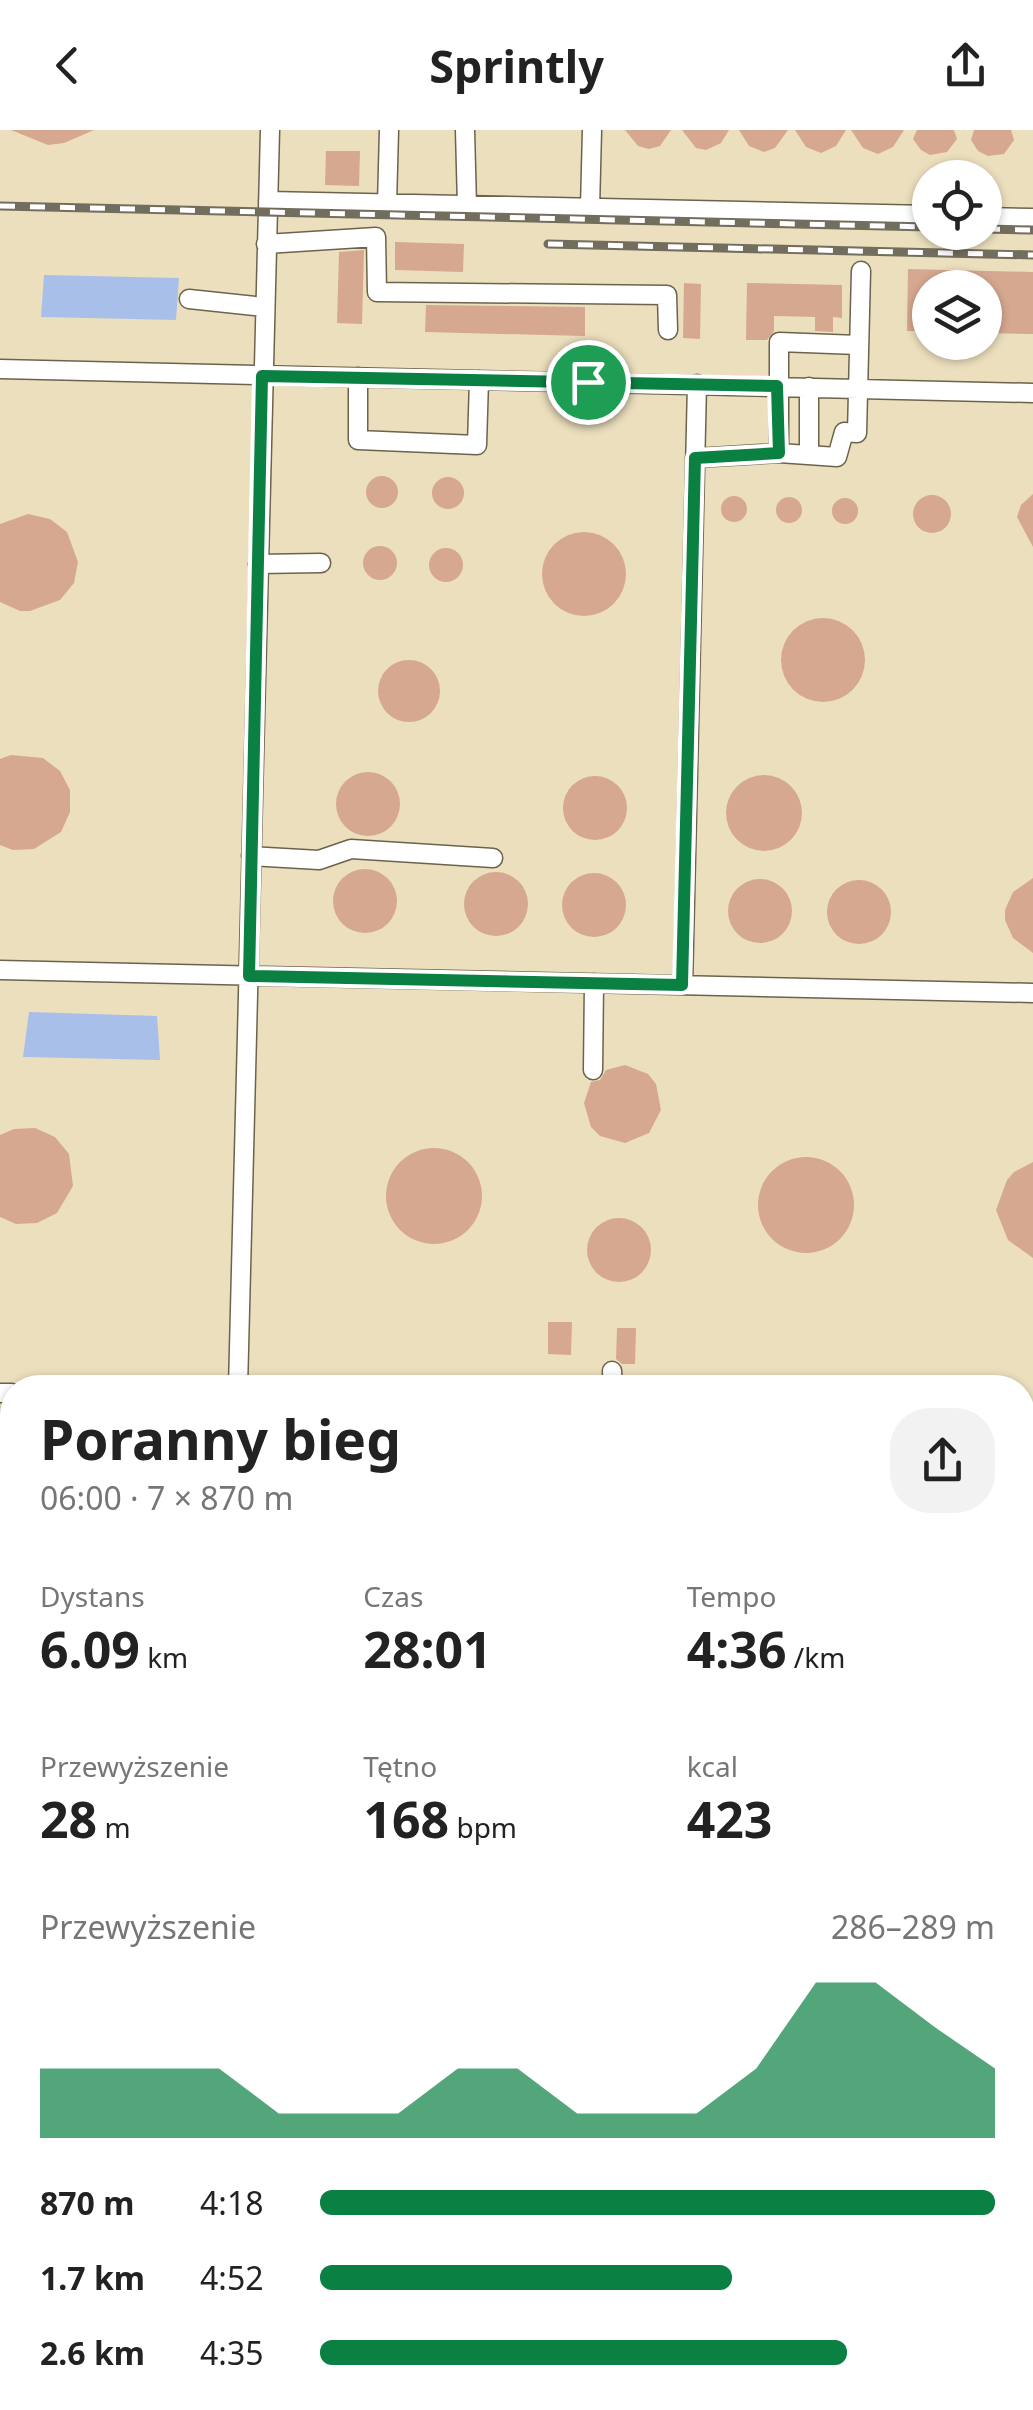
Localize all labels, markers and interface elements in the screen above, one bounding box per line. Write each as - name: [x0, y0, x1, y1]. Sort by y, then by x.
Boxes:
- text: Sprintly: [429, 35, 604, 96]
- icon: back: [40, 38, 95, 93]
- icon: share: [938, 38, 993, 93]
- map controls: [912, 160, 1002, 360]
- button: locate: [912, 160, 1002, 250]
- button: layers: [912, 270, 1002, 360]
- pin: [546, 340, 631, 425]
- icon: arrive: [561, 355, 616, 410]
- text: Poranny bieg: [40, 1401, 401, 1476]
- button: share: [890, 1408, 995, 1513]
- text: 06:00 · 7 × 870 m: [40, 1476, 293, 1519]
- text: Dystans: [40, 1577, 145, 1615]
- text: Czas: [363, 1577, 423, 1615]
- text: Tempo: [687, 1577, 776, 1615]
- text: 6.09: [40, 1615, 140, 1683]
- text: 28:01: [363, 1615, 492, 1683]
- text: 4:36: [687, 1615, 787, 1683]
- text: km: [140, 1638, 188, 1676]
- text: /km: [787, 1638, 845, 1676]
- text: Przewyższenie: [40, 1747, 229, 1785]
- text: Tętno: [363, 1747, 437, 1785]
- text: kcal: [687, 1747, 738, 1785]
- text: 28: [40, 1785, 97, 1853]
- text: 168: [363, 1785, 449, 1853]
- text: 423: [687, 1785, 772, 1853]
- text: m: [97, 1808, 131, 1846]
- text: bpm: [449, 1808, 517, 1846]
- text: Przewyższenie: [40, 1905, 256, 1948]
- text: 286–289 m: [831, 1905, 995, 1948]
- text: 870 m: [40, 2181, 134, 2224]
- text: 4:18: [200, 2181, 264, 2224]
- text: 1.7 km: [40, 2256, 145, 2299]
- text: 4:52: [200, 2256, 264, 2299]
- text: 2.6 km: [40, 2331, 145, 2374]
- text: 4:35: [200, 2331, 264, 2374]

